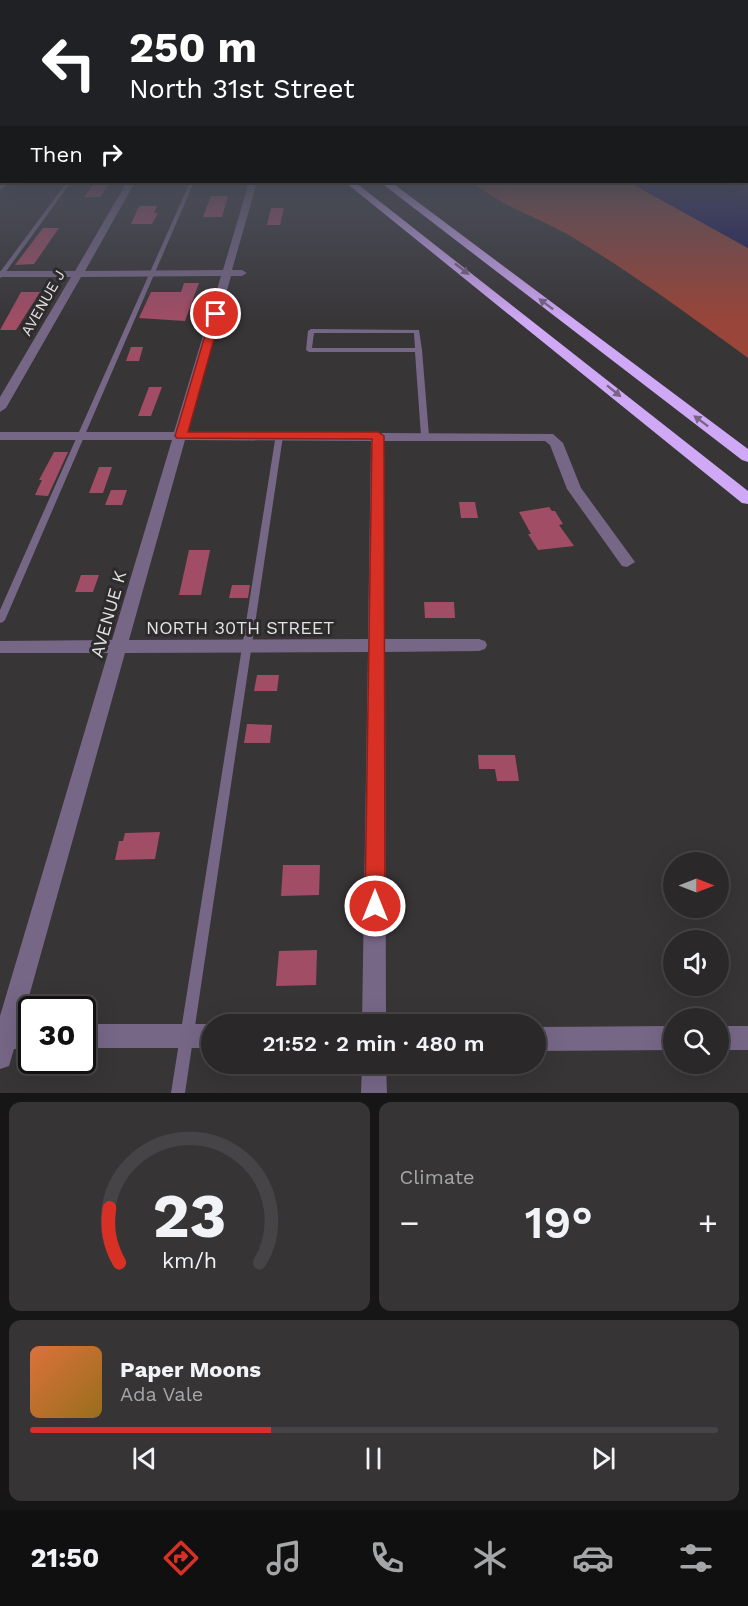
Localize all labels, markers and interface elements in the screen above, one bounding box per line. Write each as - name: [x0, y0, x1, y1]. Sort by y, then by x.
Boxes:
- text: 250 m: [129, 23, 257, 72]
- icon: left: [30, 24, 108, 102]
- text: North 31st Street: [129, 73, 355, 105]
- icon: right: [95, 138, 128, 171]
- text: Then: [30, 142, 83, 167]
- one-way arrow: [454, 263, 470, 276]
- street label: AVENUE J: [17, 267, 69, 339]
- pin: [190, 288, 241, 339]
- icon: arrive: [199, 297, 232, 330]
- one-way arrow: [538, 297, 554, 310]
- one-way arrow: [606, 385, 622, 398]
- one-way arrow: [694, 416, 709, 428]
- street label: AVENUE K: [86, 568, 130, 660]
- street label: NORTH 30TH STREET: [146, 617, 334, 638]
- north arrow: [663, 852, 729, 918]
- map controls: [663, 852, 729, 1074]
- position arrow: [343, 874, 407, 938]
- button: sound: [663, 930, 729, 996]
- speed limit sign: 30: [18, 996, 96, 1074]
- button: search: [663, 1008, 729, 1074]
- text: 21:52 · 2 min · 480 m: [262, 1031, 485, 1056]
- text: Climate: [400, 1165, 475, 1189]
- text: 23: [152, 1179, 226, 1252]
- text: 19°: [525, 1196, 593, 1249]
- text: −: [400, 1203, 419, 1242]
- text: +: [698, 1203, 718, 1242]
- text: km/h: [162, 1249, 217, 1274]
- text: Paper Moons: [120, 1357, 261, 1382]
- text: Ada Vale: [120, 1382, 203, 1406]
- icon: previous: [128, 1442, 161, 1475]
- icon: pause: [357, 1442, 390, 1475]
- icon: next: [587, 1442, 620, 1475]
- icon: directions: [160, 1537, 202, 1579]
- icon: music: [263, 1537, 305, 1579]
- icon: phone: [366, 1537, 408, 1579]
- icon: climate: [469, 1537, 511, 1579]
- icon: car: [572, 1537, 614, 1579]
- icon: filters: [675, 1537, 717, 1579]
- text: 21:50: [30, 1542, 100, 1574]

